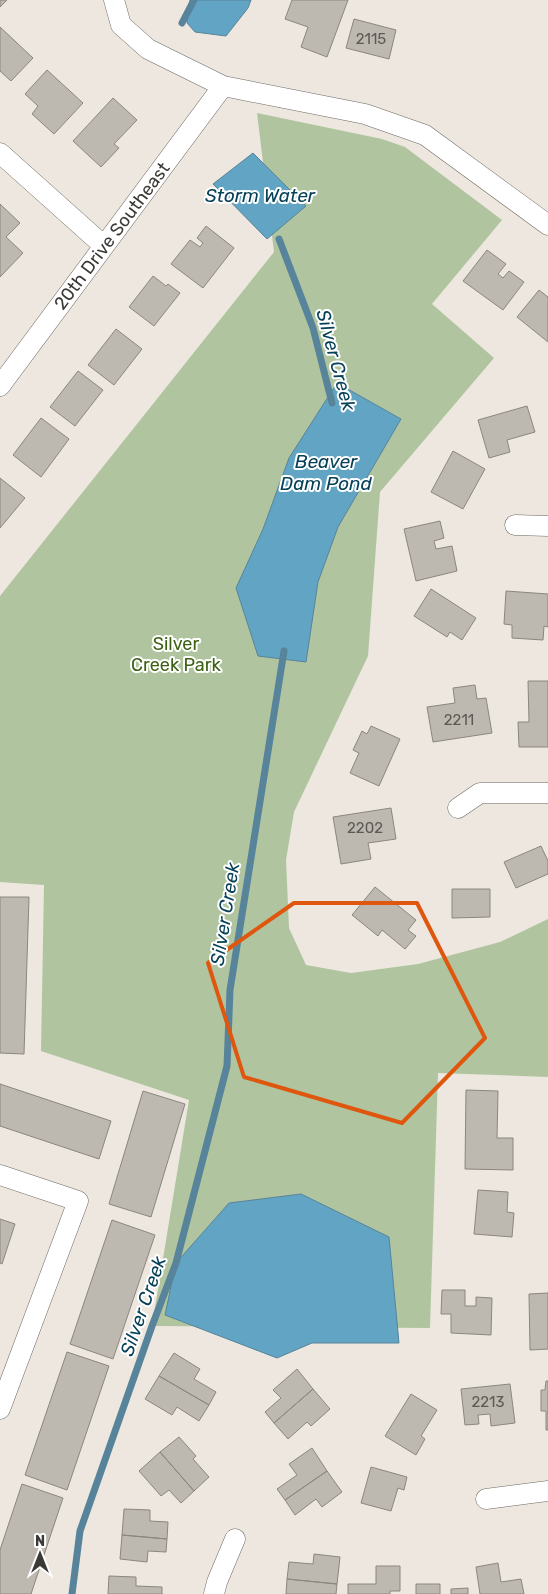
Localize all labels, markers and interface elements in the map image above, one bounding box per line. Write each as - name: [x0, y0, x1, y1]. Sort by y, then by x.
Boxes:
- house number: 2115: [356, 30, 386, 48]
- street label: 20th Drive Southeast: [49, 158, 175, 314]
- water label: Storm Water: [205, 184, 316, 207]
- water label: Silver Creek: [311, 307, 361, 413]
- water label: Beaver Dam Pond: [280, 450, 373, 495]
- park label: Silver Creek Park: [131, 633, 222, 676]
- house number: 2211: [444, 711, 474, 729]
- house number: 2202: [347, 819, 383, 837]
- water label: Silver Creek: [205, 861, 245, 967]
- water label: Silver Creek: [115, 1253, 171, 1359]
- house number: 2213: [471, 1393, 505, 1411]
- north arrow: [15, 1529, 65, 1579]
- text: N: [35, 1533, 45, 1550]

